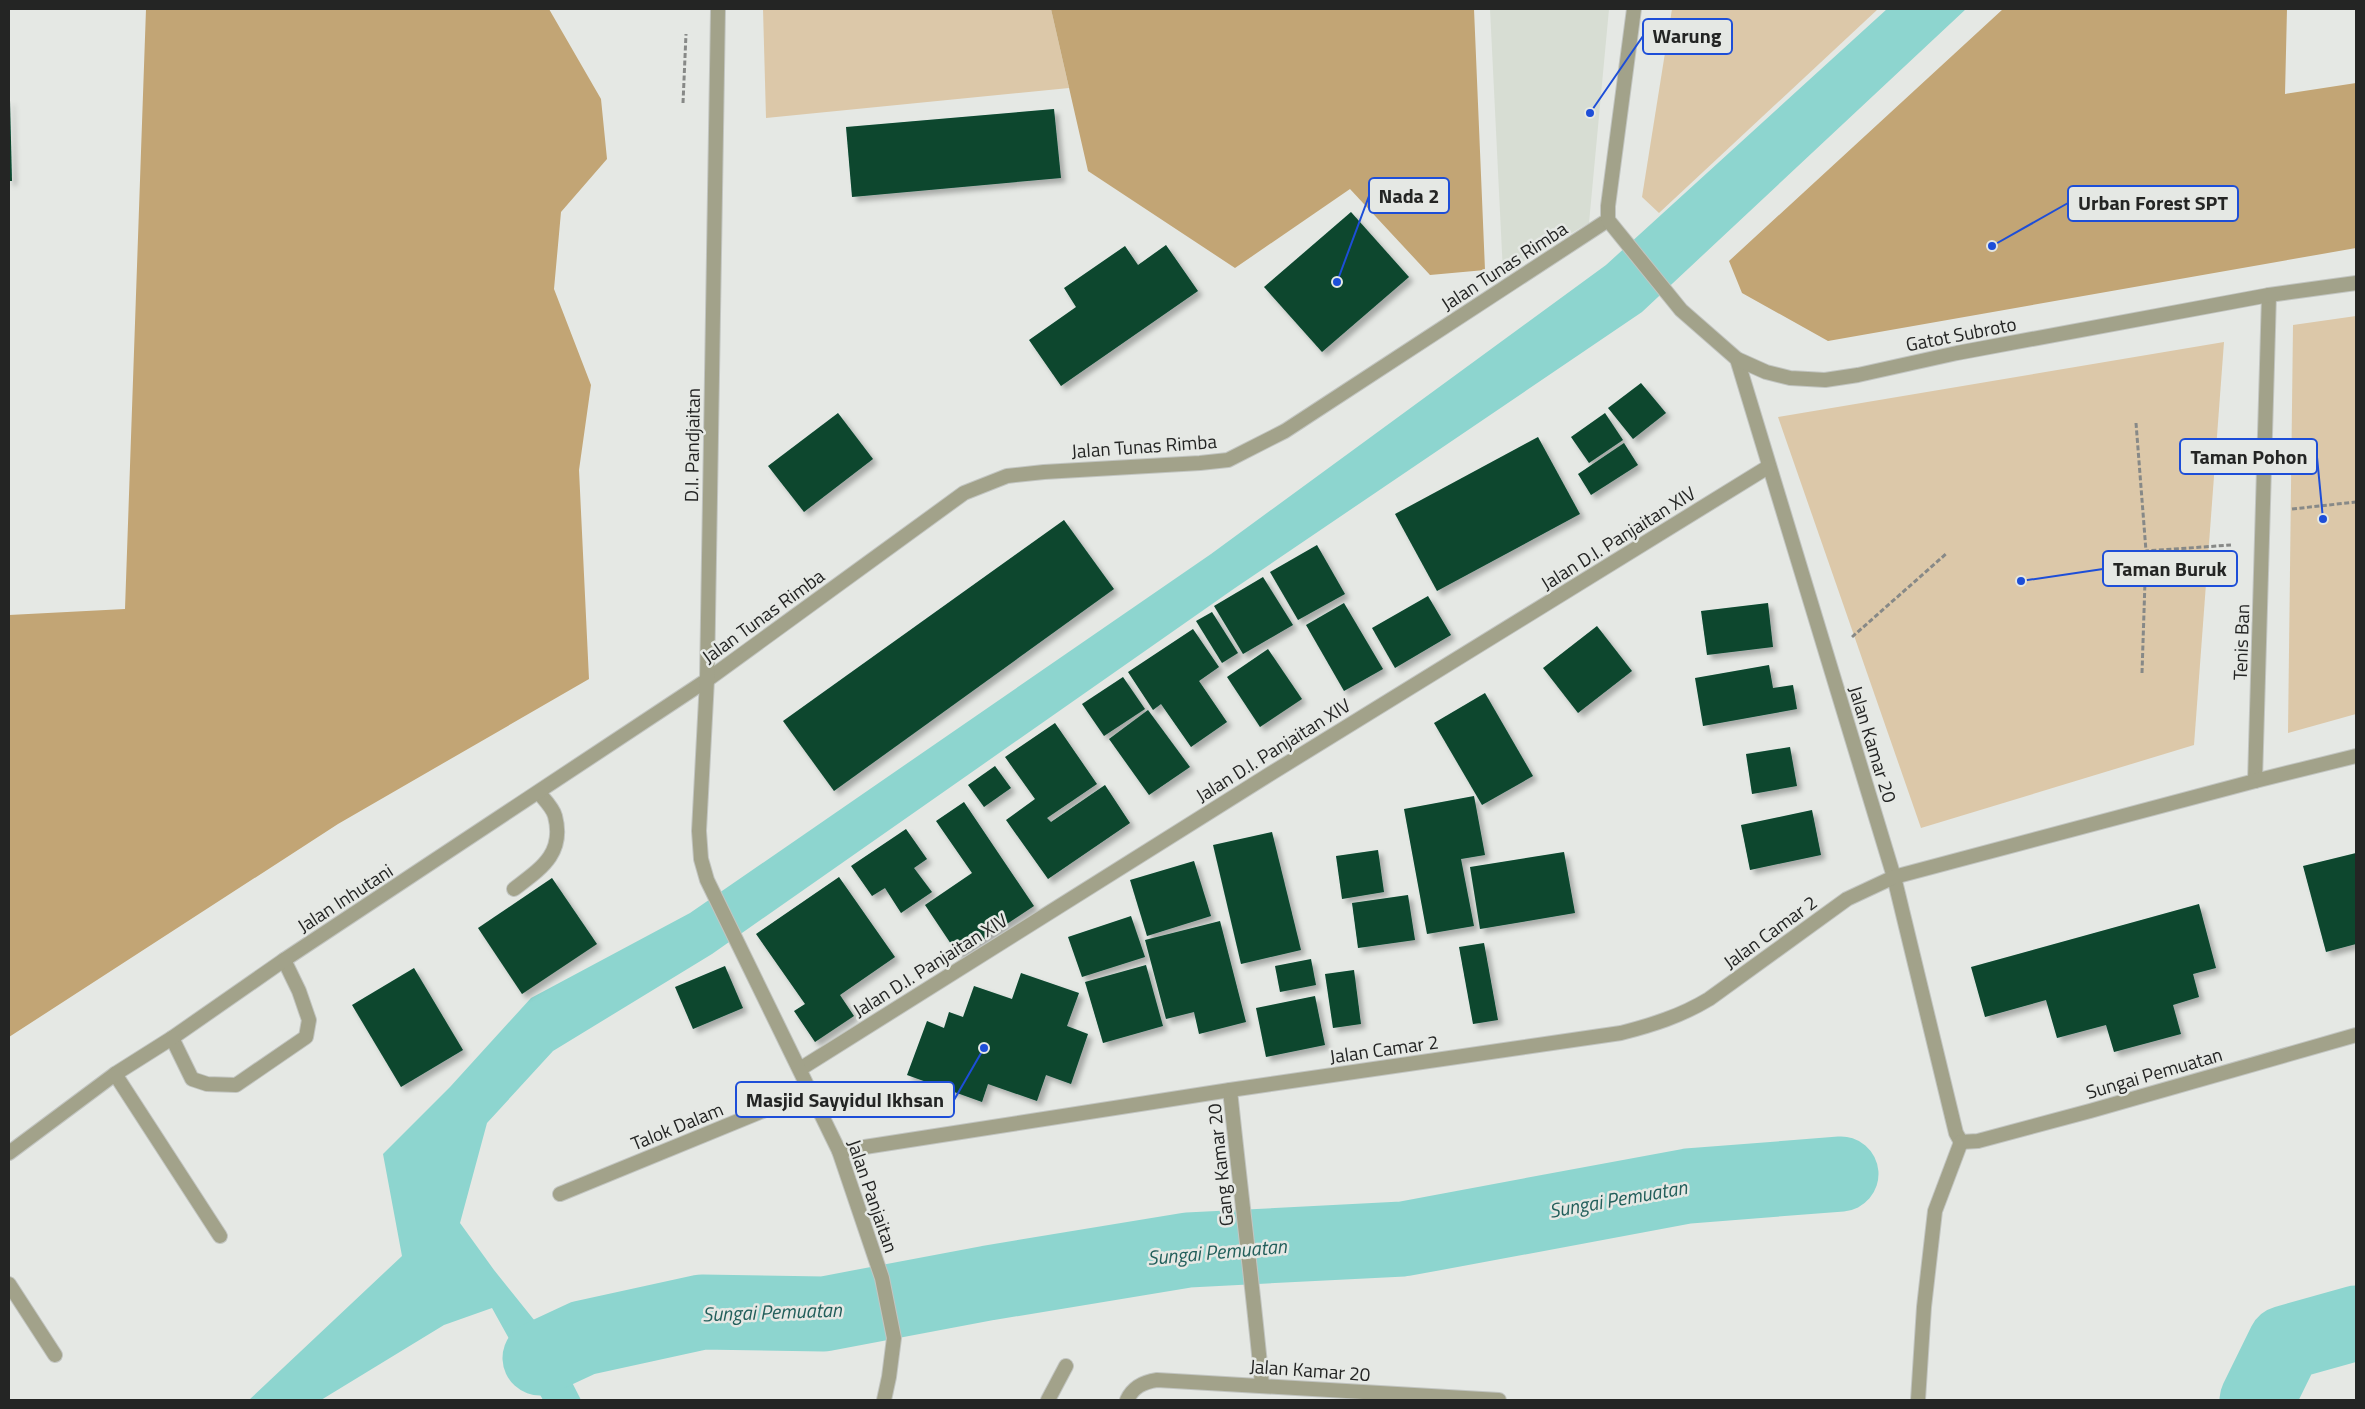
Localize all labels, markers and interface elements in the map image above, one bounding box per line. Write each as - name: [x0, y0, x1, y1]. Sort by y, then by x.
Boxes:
- callout: Warung: [1643, 19, 1732, 54]
- text: Warung: [1653, 20, 1722, 51]
- callout: Nada 2: [1369, 178, 1449, 213]
- text: Nada 2: [1379, 180, 1439, 211]
- callout: Urban Forest SPT: [2068, 186, 2238, 221]
- text: Urban Forest SPT: [2078, 187, 2228, 218]
- street label: Jalan Tunas Rimba: [1435, 213, 1573, 317]
- street label: Gatot Subroto: [1903, 309, 2019, 358]
- street label: D.I. Pandjaitan: [676, 388, 707, 502]
- street label: Jalan Tunas Rimba: [1070, 426, 1218, 465]
- callout: Taman Pohon: [2180, 439, 2317, 474]
- text: Taman Pohon: [2191, 441, 2307, 472]
- street label: Jalan D.I. Panjaitan XIV: [1535, 478, 1701, 597]
- callout: Taman Buruk: [2103, 551, 2237, 586]
- text: Taman Buruk: [2113, 553, 2228, 584]
- street label: Jalan Tunas Rimba: [695, 561, 831, 670]
- street label: Tenis Ban: [2225, 603, 2256, 681]
- street label: Jalan Kamar 20: [1842, 682, 1905, 806]
- street label: Jalan D.I. Panjaitan XIV: [1190, 690, 1356, 809]
- street label: Jalan Inhutani: [291, 856, 398, 939]
- street label: Jalan Camar 2: [1717, 888, 1823, 976]
- street label: Jalan D.I. Panjaitan XIV: [847, 905, 1013, 1024]
- street label: Jalan Camar 2: [1327, 1026, 1440, 1071]
- street label: Sungai Pemuatan: [2082, 1039, 2226, 1106]
- callout: Masjid Sayyidul Ikhsan: [736, 1082, 954, 1117]
- text: Masjid Sayyidul Ikhsan: [746, 1084, 944, 1115]
- street label: Talok Dalam: [626, 1094, 727, 1157]
- street label: Gang Kamar 20: [1199, 1102, 1240, 1228]
- street label: Jalan Panjaitan: [840, 1135, 906, 1257]
- water label: Sungai Pemuatan: [1546, 1171, 1690, 1226]
- water label: Sungai Pemuatan: [1146, 1230, 1289, 1273]
- water label: Sungai Pemuatan: [702, 1294, 843, 1329]
- street label: Jalan Kamar 20: [1249, 1351, 1371, 1388]

